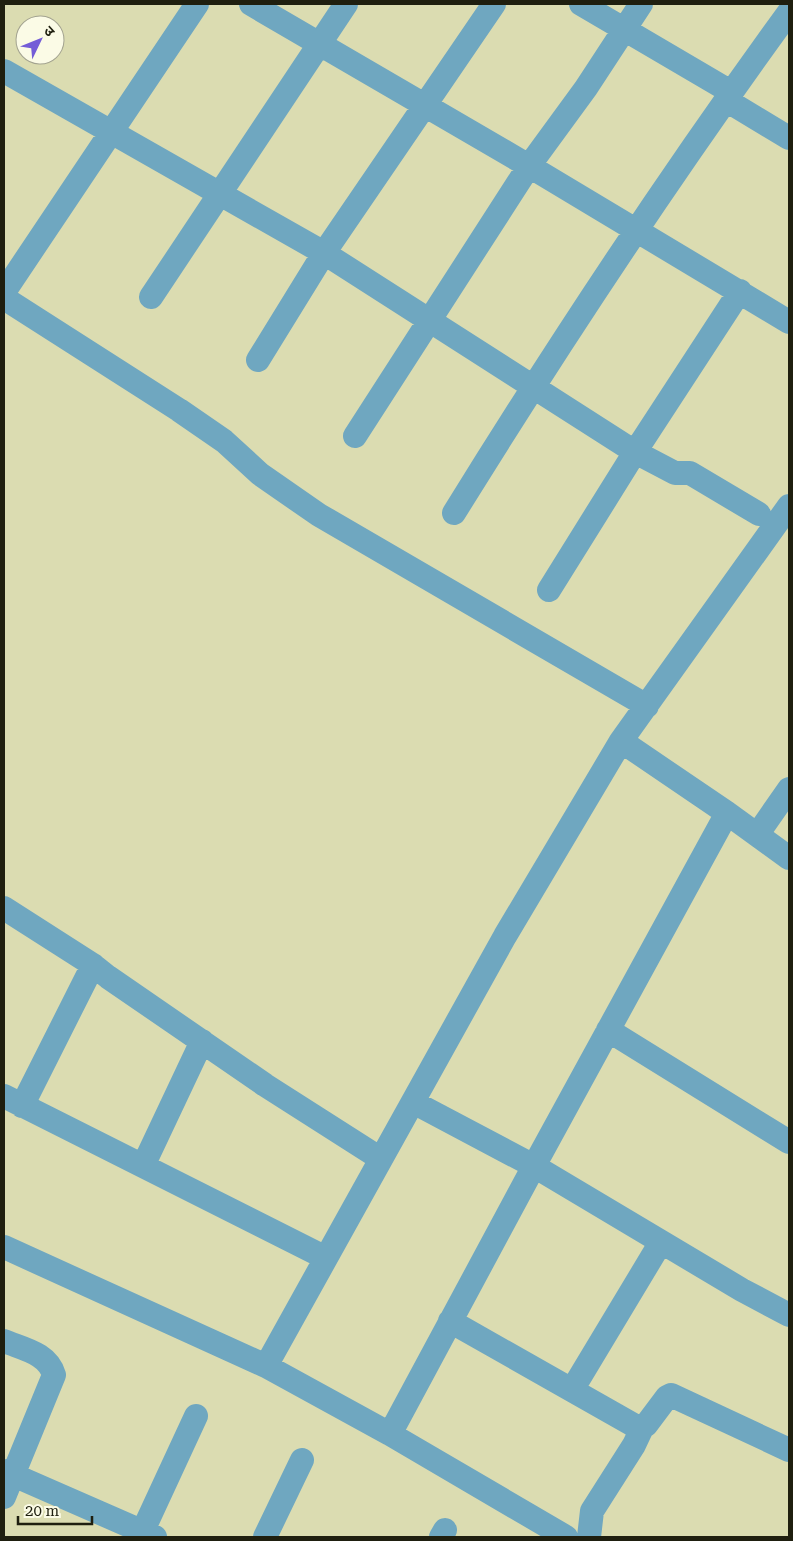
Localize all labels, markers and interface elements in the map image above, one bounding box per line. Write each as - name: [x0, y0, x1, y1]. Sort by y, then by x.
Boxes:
- north arrow: [15, 15, 65, 65]
- text: उ: [41, 23, 59, 40]
- scale bar: [18, 1494, 91, 1526]
- text: 20 m: [25, 1502, 60, 1520]

